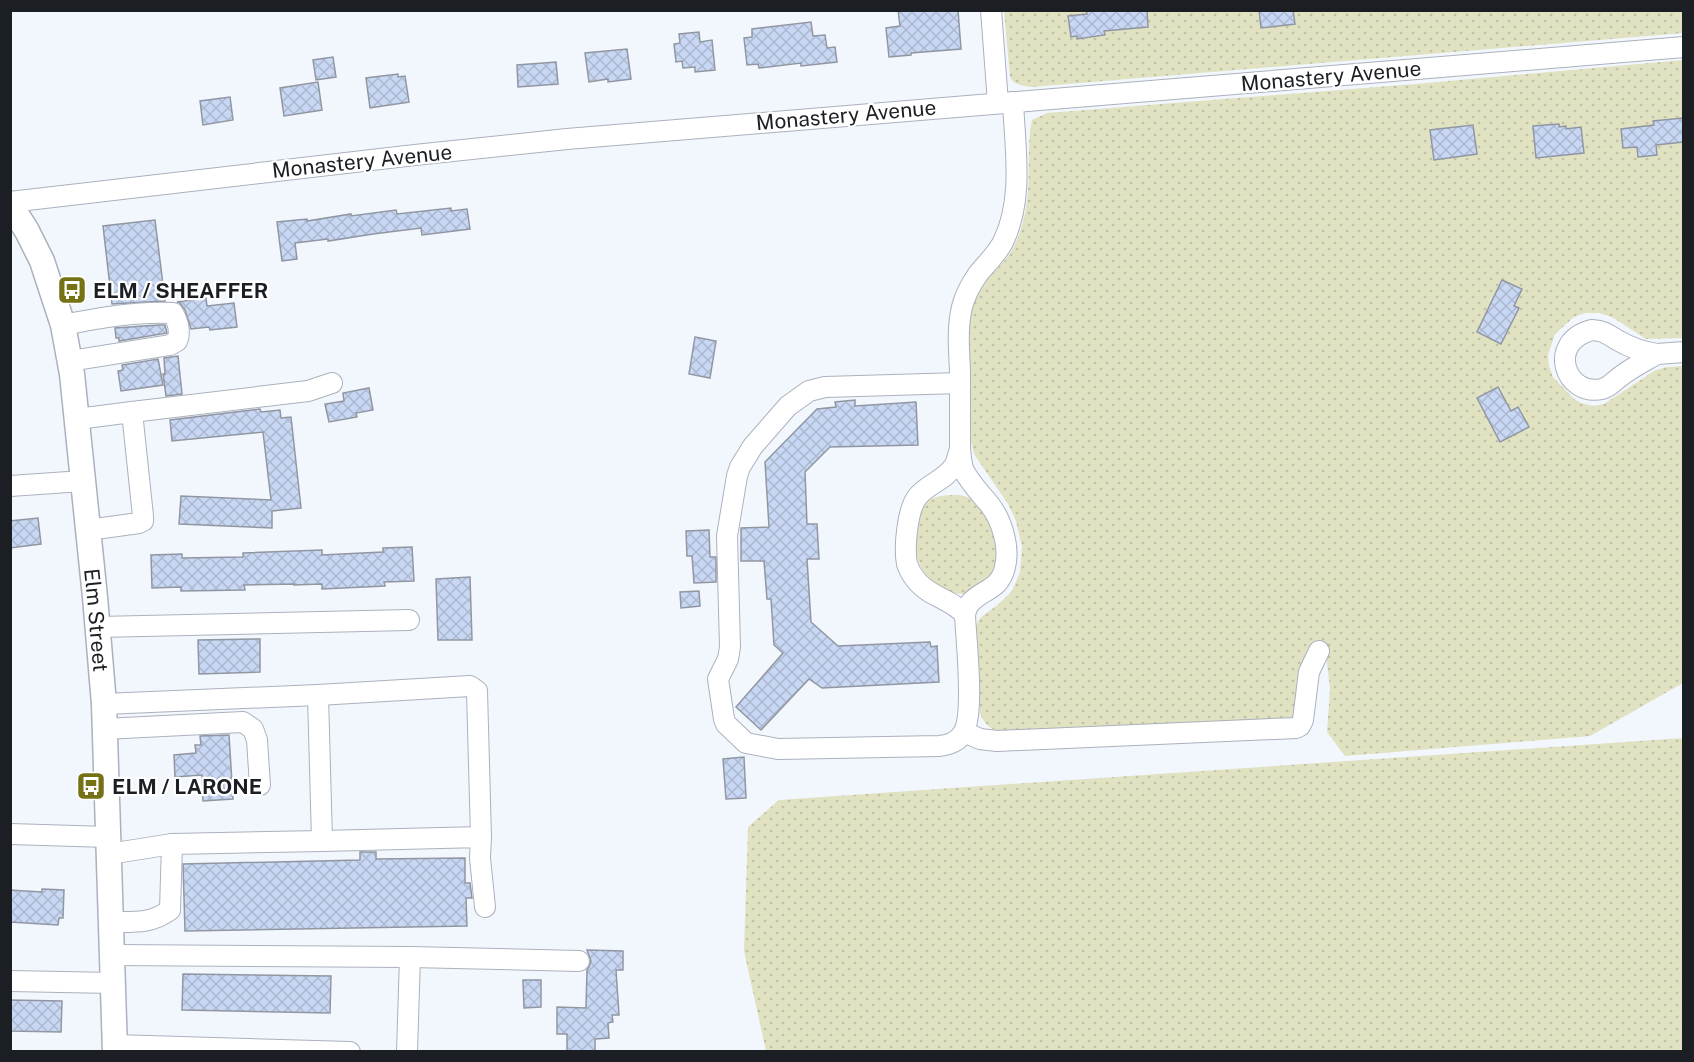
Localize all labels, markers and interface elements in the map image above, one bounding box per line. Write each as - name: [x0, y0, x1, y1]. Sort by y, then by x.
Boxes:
- street label: Monastery Avenue: [1240, 56, 1422, 96]
- street label: Monastery Avenue: [755, 95, 937, 135]
- street label: Monastery Avenue: [271, 139, 453, 183]
- bus stop icon: ELM / SHEAFFER: [56, 274, 88, 306]
- place label: ELM / SHEAFFER: [93, 278, 268, 303]
- street label: Elm Street: [80, 567, 114, 673]
- bus stop icon: ELM / LARONE: [75, 770, 107, 802]
- place label: ELM / LARONE: [112, 774, 262, 799]

